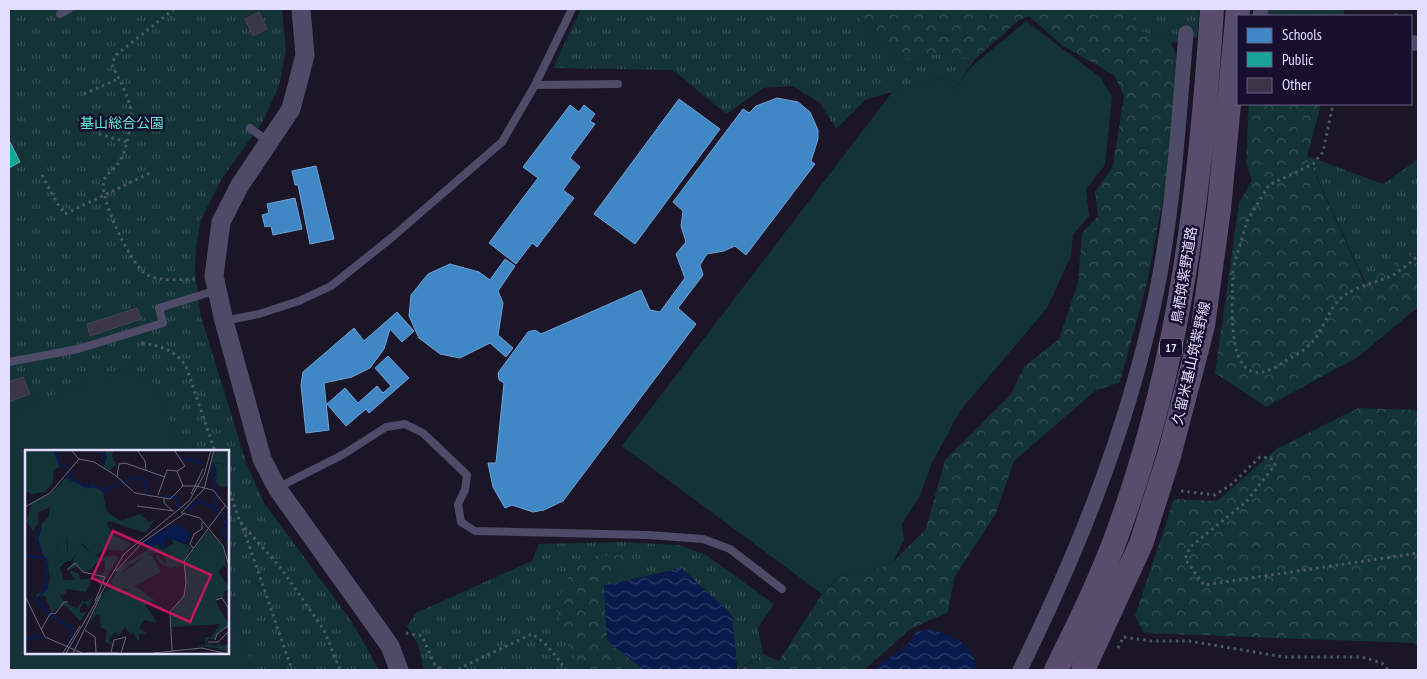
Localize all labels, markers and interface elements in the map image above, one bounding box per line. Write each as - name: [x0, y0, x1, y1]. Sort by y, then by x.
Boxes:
- legend: [1237, 15, 1412, 105]
- text: Schools: [1282, 25, 1322, 44]
- text: Public: [1282, 50, 1314, 69]
- text: Other: [1282, 75, 1312, 94]
- park label: 基山総合公園: [80, 114, 164, 132]
- street label: 鳥栖筑紫野道路: [1167, 225, 1201, 325]
- street label: 久留米基山筑紫野線: [1168, 300, 1214, 426]
- road number: 17: [1160, 338, 1182, 358]
- inset map: [25, 450, 229, 654]

